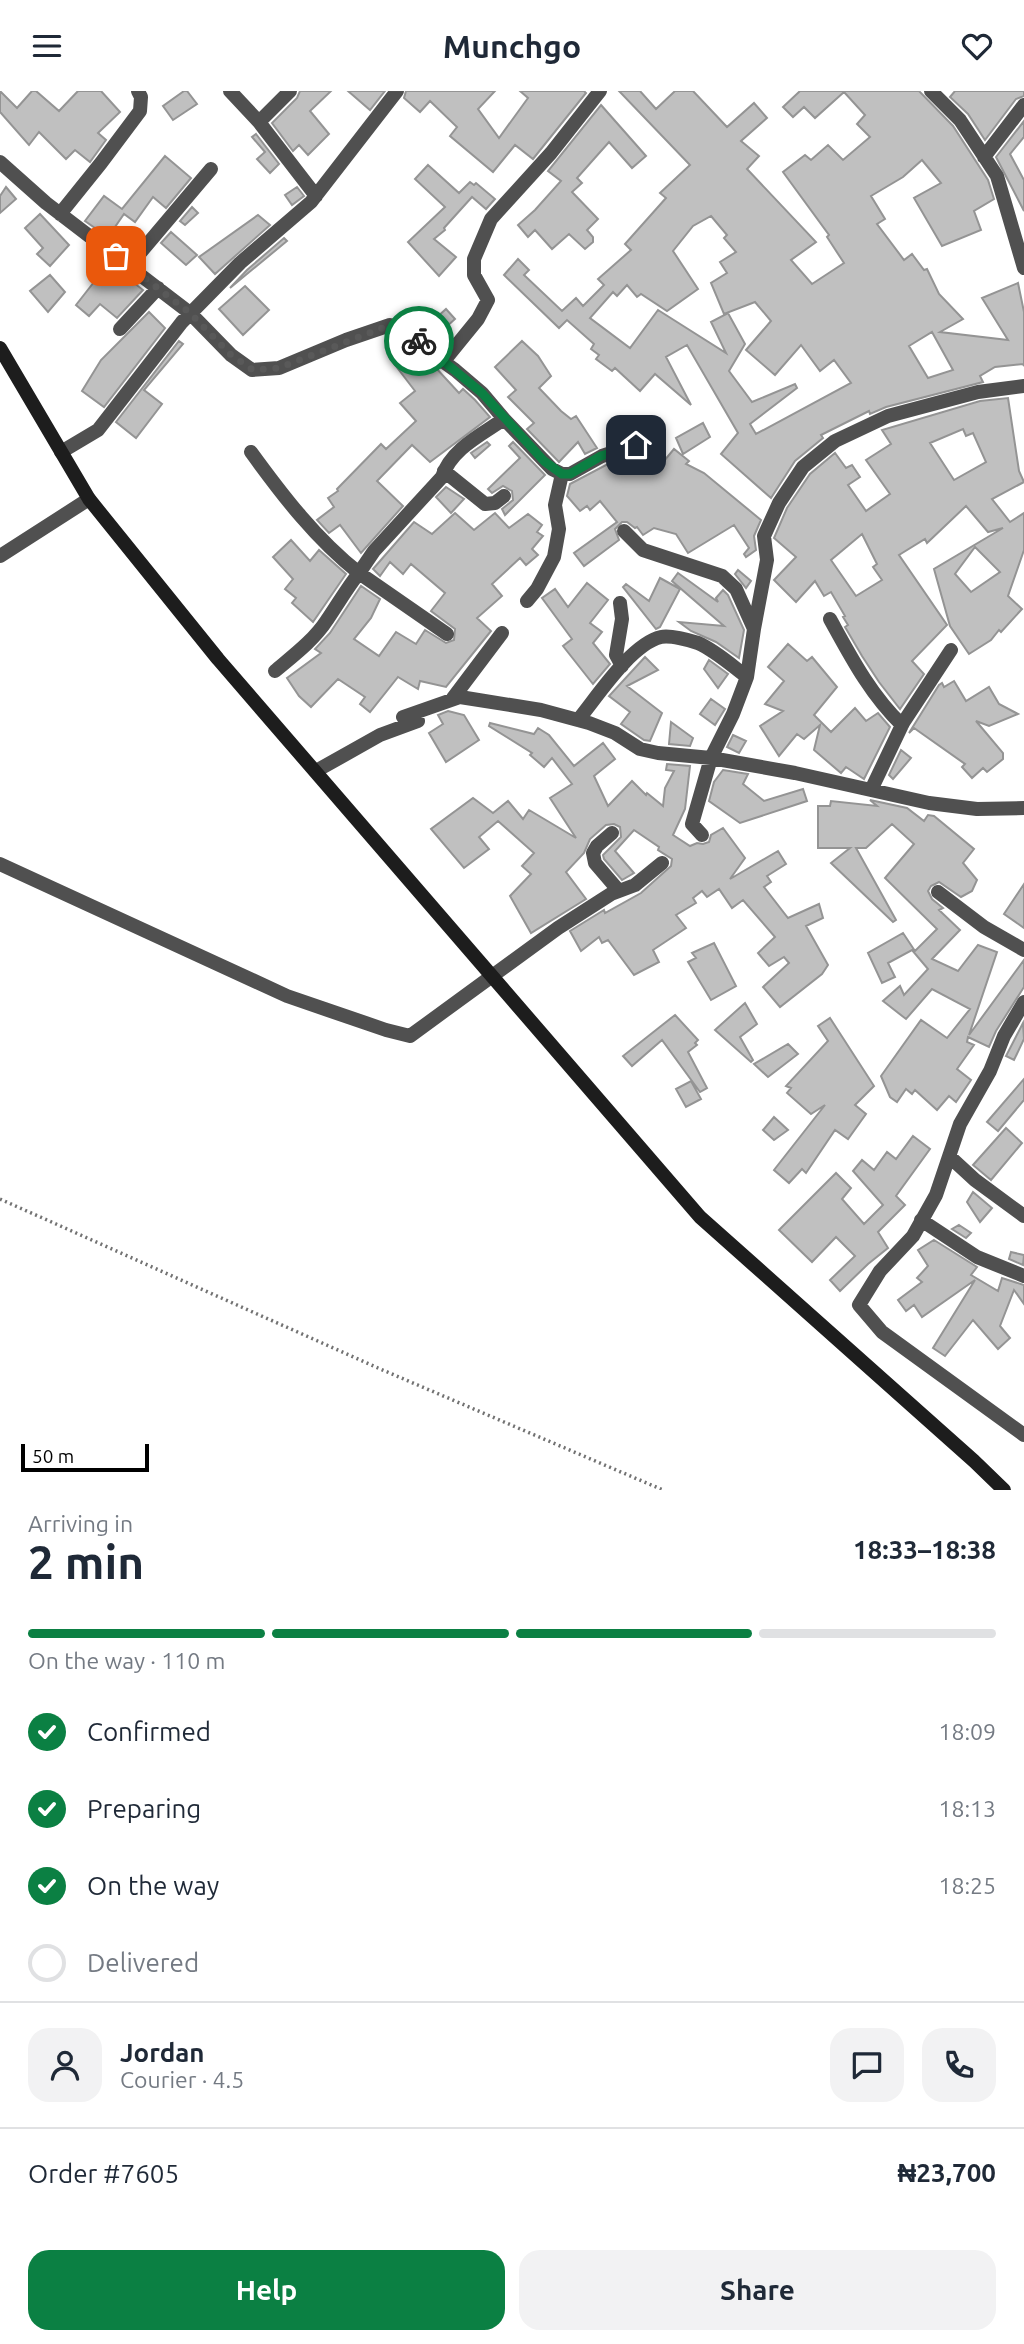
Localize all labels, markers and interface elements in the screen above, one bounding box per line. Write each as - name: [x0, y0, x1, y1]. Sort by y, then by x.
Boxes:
- icon: menu: [28, 27, 66, 65]
- icon: heart: [958, 27, 996, 65]
- text: Munchgo: [443, 28, 581, 64]
- pin: [86, 226, 146, 286]
- icon: bag: [97, 237, 135, 275]
- courier: [384, 306, 454, 376]
- icon: bike: [400, 322, 438, 360]
- pin: [606, 415, 666, 475]
- icon: home: [617, 426, 655, 464]
- scale bar: [21, 1441, 149, 1473]
- text: 50 m: [32, 1445, 74, 1467]
- text: Arriving in: [28, 1511, 133, 1536]
- text: 18:33–18:38: [853, 1535, 996, 1564]
- text: 2 min: [28, 1536, 144, 1588]
- text: On the way · 110 m: [28, 1648, 225, 1673]
- icon: check: [28, 1713, 66, 1751]
- text: Confirmed: [87, 1717, 211, 1746]
- text: 18:09: [938, 1719, 996, 1744]
- icon: check: [28, 1790, 66, 1828]
- text: Preparing: [87, 1794, 201, 1823]
- text: 18:13: [938, 1796, 996, 1821]
- icon: check: [28, 1867, 66, 1905]
- text: On the way: [87, 1871, 219, 1900]
- text: 18:25: [938, 1873, 996, 1898]
- text: Delivered: [87, 1948, 199, 1977]
- button: person: [28, 2028, 102, 2102]
- button: chat: [830, 2028, 904, 2102]
- button: phone: [922, 2028, 996, 2102]
- text: Jordan: [120, 2038, 205, 2067]
- text: Courier · 4.5: [120, 2067, 244, 2092]
- text: ₦23,700: [898, 2158, 996, 2187]
- text: Order #7605: [28, 2159, 179, 2188]
- button: Help: [28, 2250, 505, 2330]
- button: Share: [519, 2250, 996, 2330]

